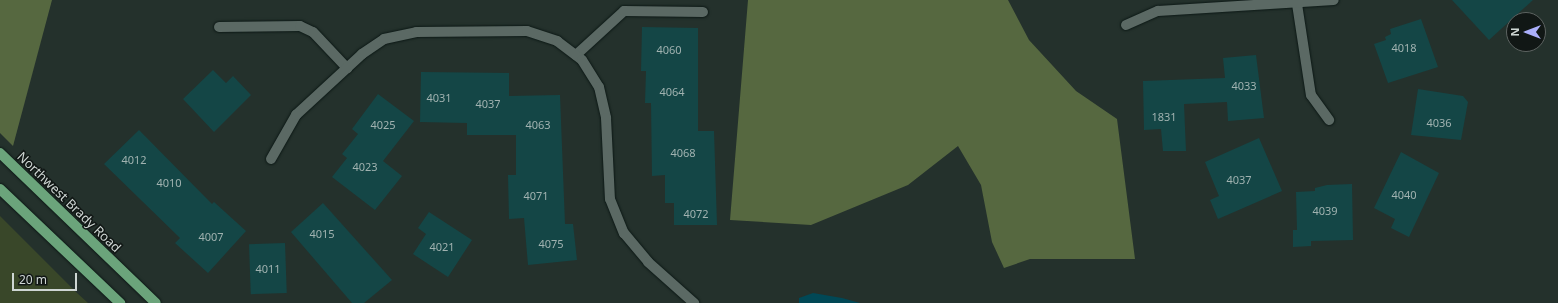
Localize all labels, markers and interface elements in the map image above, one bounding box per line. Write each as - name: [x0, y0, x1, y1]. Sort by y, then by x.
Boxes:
- north arrow: [1506, 12, 1546, 52]
- text: N: [1507, 28, 1522, 36]
- house number: 4018: [1391, 41, 1417, 55]
- house number: 4060: [656, 43, 682, 57]
- house number: 4033: [1231, 79, 1257, 93]
- house number: 4064: [659, 85, 685, 99]
- house number: 4031: [426, 91, 452, 105]
- house number: 4037: [475, 97, 501, 111]
- house number: 1831: [1151, 110, 1177, 124]
- house number: 4036: [1426, 116, 1452, 130]
- house number: 4025: [370, 118, 396, 132]
- house number: 4063: [525, 118, 551, 132]
- house number: 4068: [670, 146, 696, 160]
- street label: Northwest Brady Road: [14, 149, 124, 255]
- house number: 4012: [121, 153, 147, 167]
- house number: 4023: [352, 160, 378, 174]
- house number: 4037: [1226, 173, 1252, 187]
- house number: 4010: [156, 176, 182, 190]
- house number: 4040: [1391, 188, 1417, 202]
- house number: 4071: [523, 189, 549, 203]
- house number: 4039: [1312, 204, 1338, 218]
- house number: 4072: [683, 207, 709, 221]
- house number: 4015: [309, 227, 335, 241]
- house number: 4007: [198, 230, 224, 244]
- house number: 4075: [538, 237, 564, 251]
- house number: 4021: [429, 240, 455, 254]
- house number: 4011: [255, 262, 281, 276]
- scale bar: [14, 265, 79, 291]
- text: 20 m: [19, 271, 47, 288]

